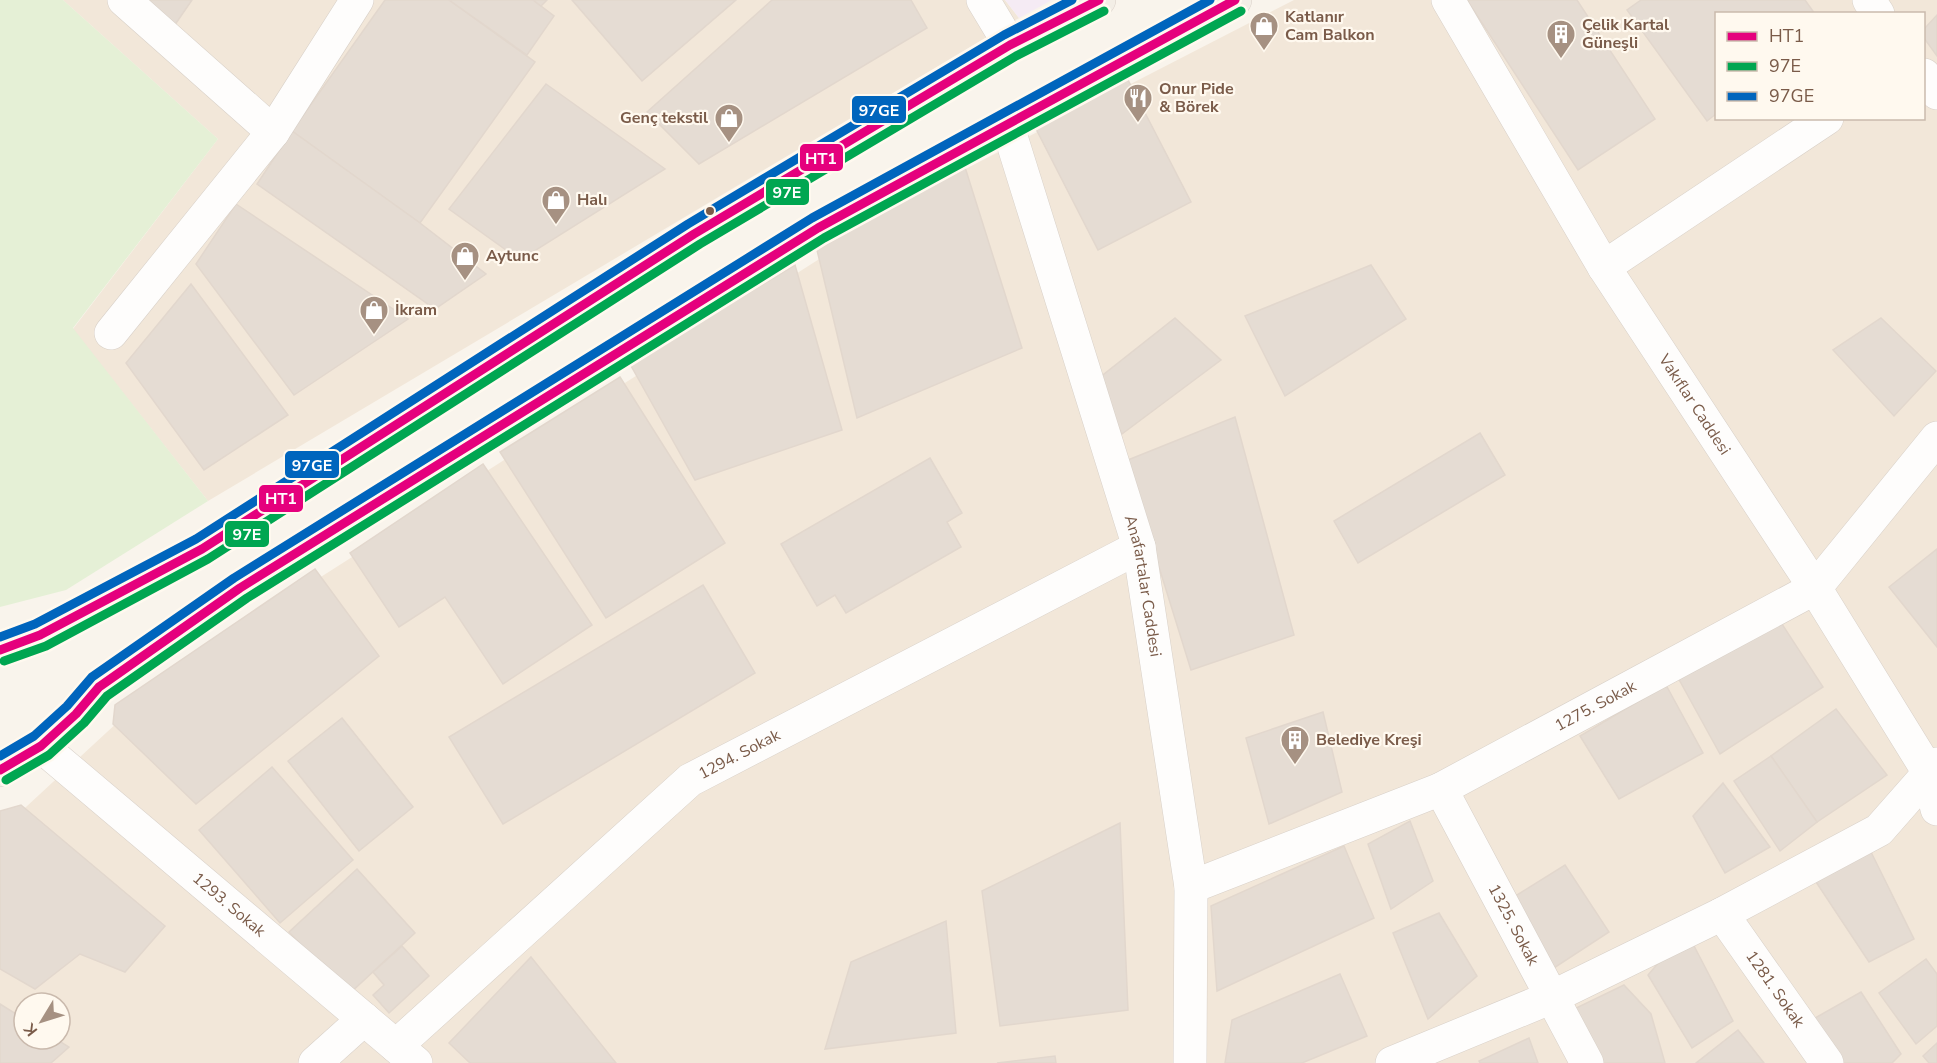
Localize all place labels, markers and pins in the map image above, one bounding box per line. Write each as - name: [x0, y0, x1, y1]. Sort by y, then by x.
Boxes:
- place label: Katlanır Cam Balkon: [1285, 6, 1375, 46]
- shop icon: Katlanır Cam Balkon: [1248, 10, 1280, 52]
- place label: Çelik Kartal Güneşli: [1582, 14, 1669, 54]
- building icon: Çelik Kartal Güneşli: [1545, 18, 1577, 60]
- place label: Onur Pide & Börek: [1159, 78, 1234, 118]
- restaurant icon: Onur Pide & Börek: [1122, 82, 1154, 124]
- shop icon: Genç tekstil: [713, 102, 745, 144]
- place label: Genç tekstil: [620, 107, 708, 129]
- shop icon: Halı: [540, 184, 572, 226]
- place label: Halı: [577, 189, 607, 211]
- unlabelled marker: [704, 205, 716, 217]
- shop icon: Aytunc: [449, 240, 481, 282]
- place label: Aytunc: [486, 245, 539, 267]
- shop icon: İkram: [358, 294, 390, 336]
- place label: İkram: [395, 299, 437, 321]
- building icon: Belediye Kreşi: [1279, 724, 1311, 766]
- place label: Belediye Kreşi: [1316, 729, 1422, 751]

